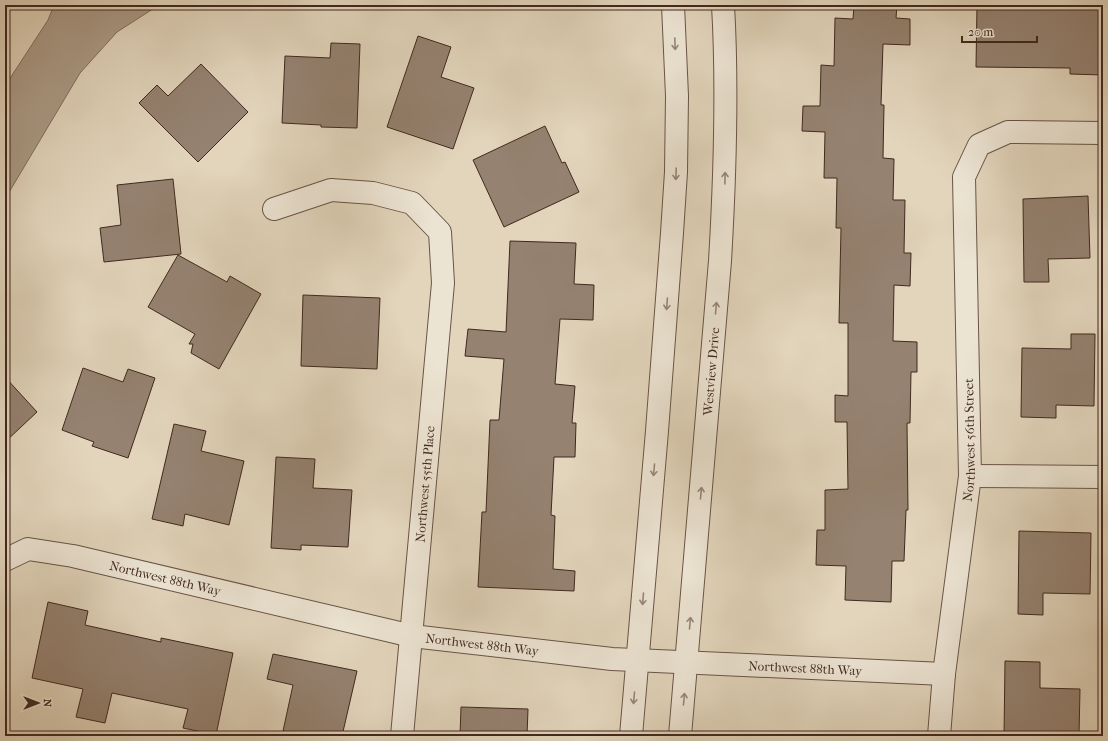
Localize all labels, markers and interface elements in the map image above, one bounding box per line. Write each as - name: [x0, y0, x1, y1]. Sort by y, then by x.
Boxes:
- scale bar: [962, 18, 1037, 44]
- text: 20 m: [968, 25, 993, 39]
- one-way arrow: [671, 37, 679, 50]
- one-way arrow: [672, 167, 679, 180]
- one-way arrow: [721, 172, 729, 185]
- one-way arrow: [664, 297, 671, 310]
- one-way arrow: [713, 302, 720, 315]
- street label: Westview Drive: [699, 326, 722, 417]
- street label: Northwest 56th Street: [959, 378, 978, 502]
- street label: Northwest 55th Place: [412, 425, 438, 543]
- one-way arrow: [651, 463, 658, 476]
- one-way arrow: [697, 487, 704, 500]
- street label: Northwest 88th Way: [108, 557, 224, 598]
- one-way arrow: [640, 593, 647, 606]
- one-way arrow: [687, 617, 694, 630]
- street label: Northwest 88th Way: [425, 630, 541, 658]
- street label: Northwest 88th Way: [748, 658, 863, 678]
- north arrow: [18, 683, 58, 723]
- one-way arrow: [631, 691, 638, 704]
- one-way arrow: [680, 693, 687, 706]
- text: N: [41, 699, 54, 708]

